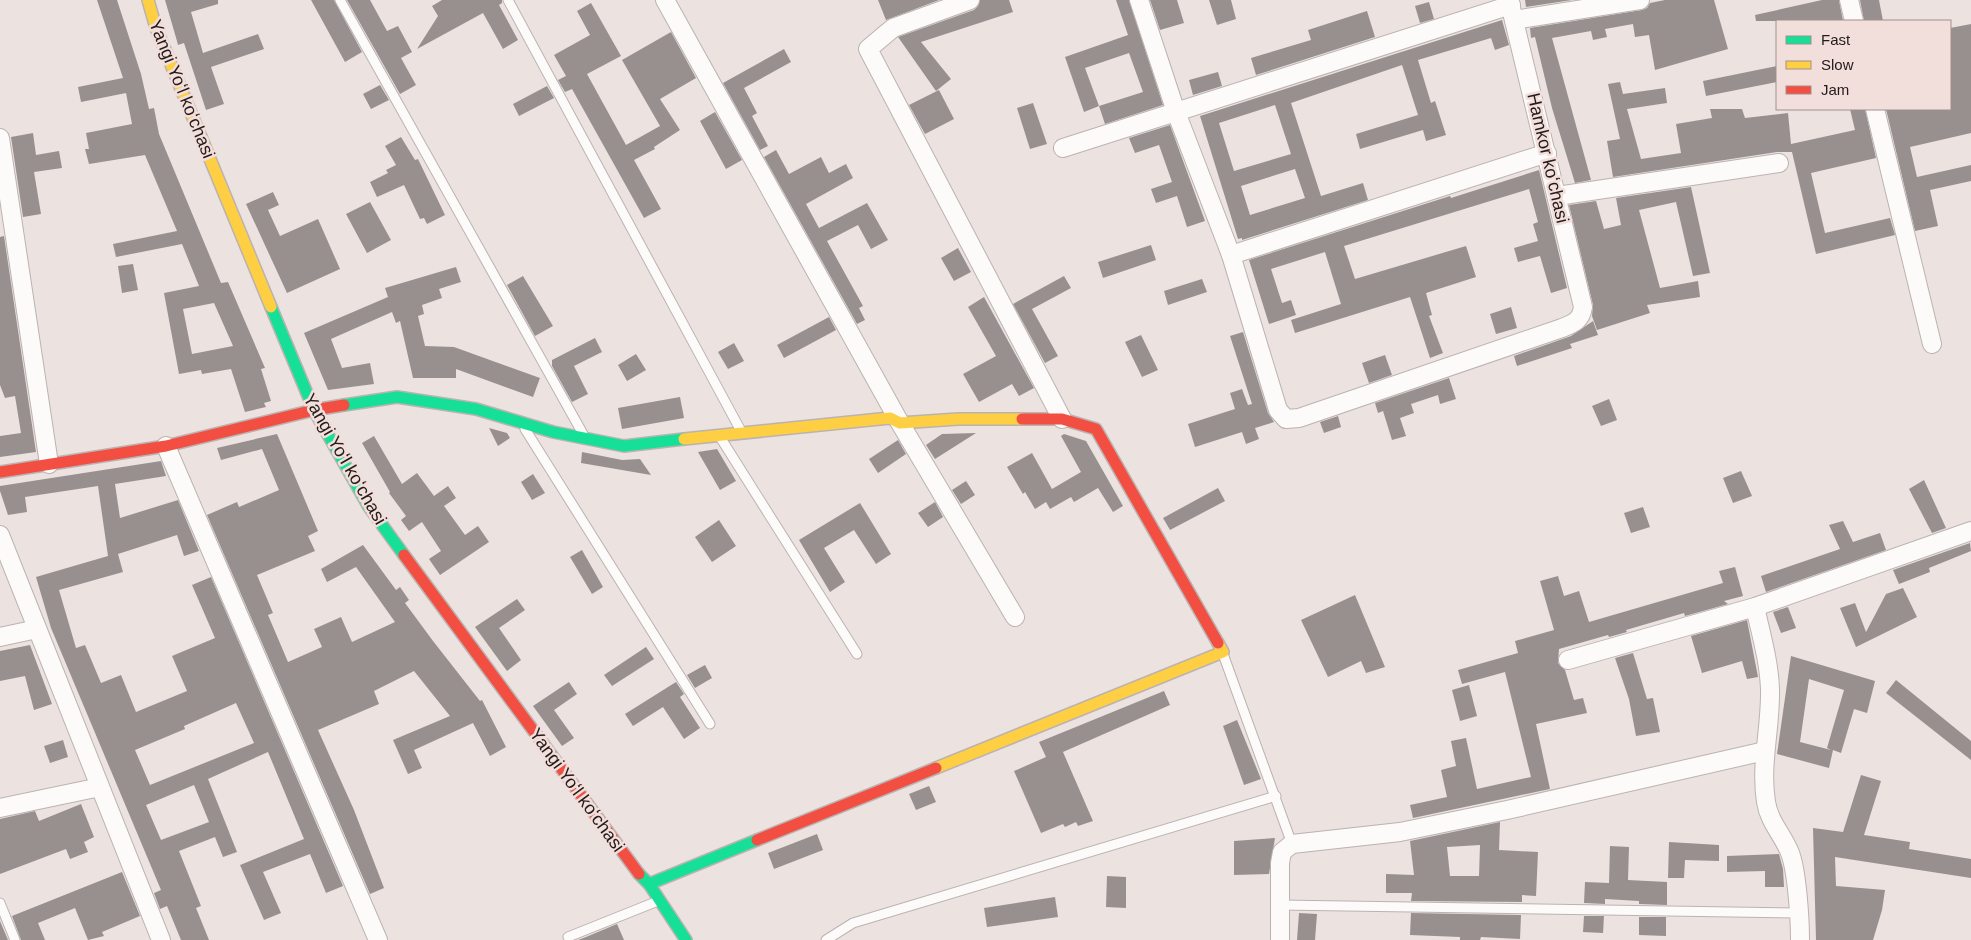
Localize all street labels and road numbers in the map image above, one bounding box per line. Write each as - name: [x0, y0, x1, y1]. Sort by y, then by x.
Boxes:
- street label: Yangi Yoʻl koʻchasi: [145, 17, 219, 161]
- street label: Hamkor koʻchasi: [1523, 91, 1573, 225]
- street label: Yangi Yoʻl koʻchasi: [299, 390, 391, 528]
- street label: Yangi Yoʻl koʻchasi: [525, 724, 629, 856]

